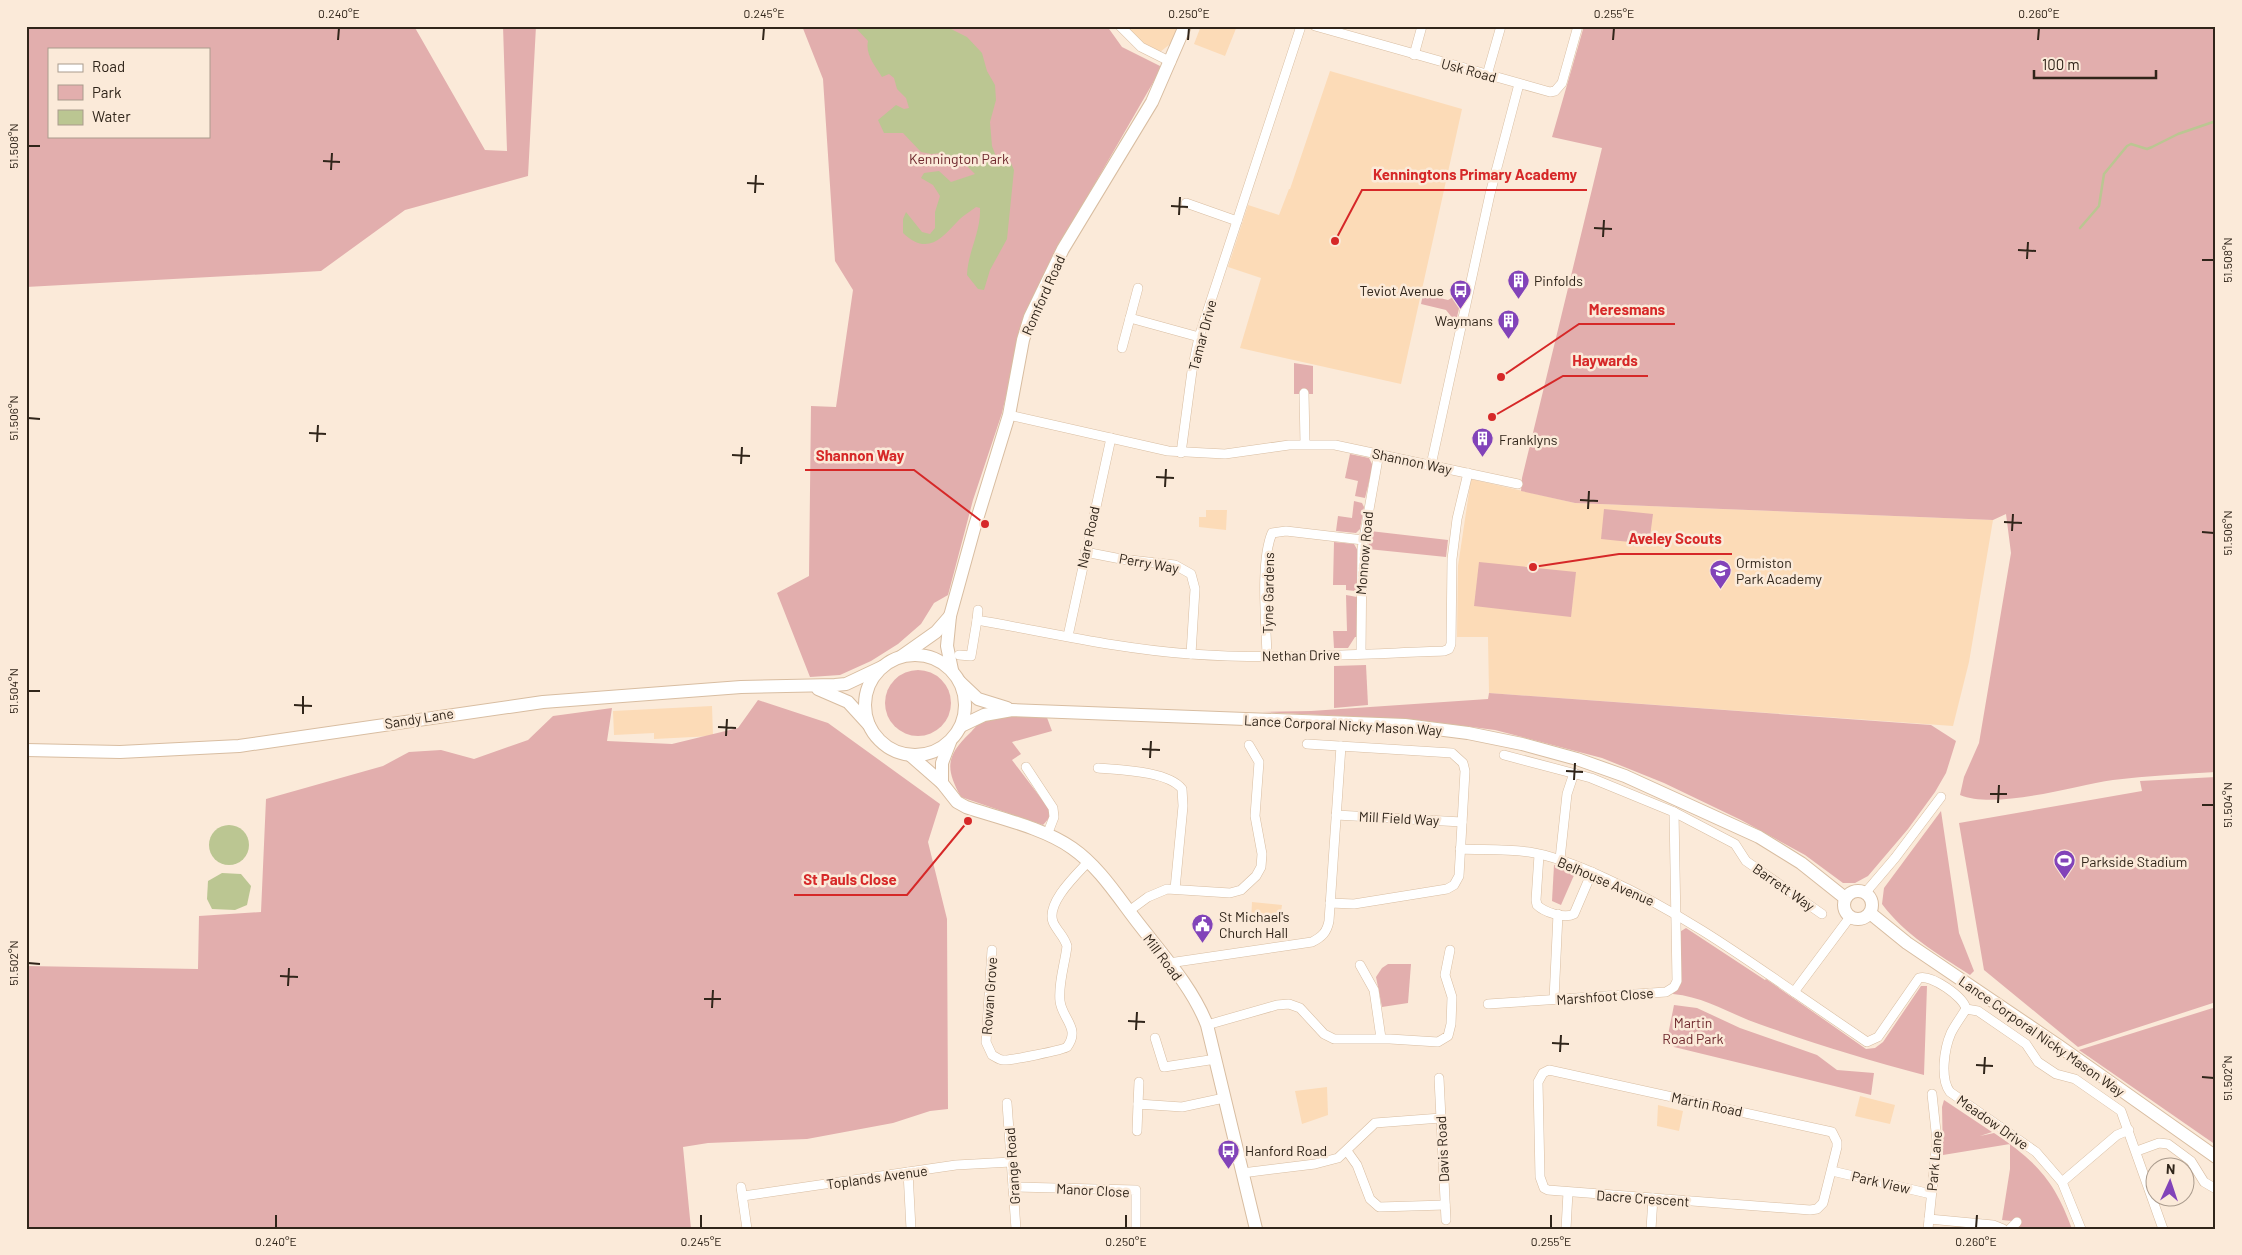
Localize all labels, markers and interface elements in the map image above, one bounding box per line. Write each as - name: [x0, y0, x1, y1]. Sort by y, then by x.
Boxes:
- text: 0.240°E: [318, 6, 360, 20]
- text: 0.245°E: [743, 6, 785, 20]
- text: 0.250°E: [1168, 6, 1210, 20]
- text: 0.255°E: [1594, 6, 1634, 20]
- text: 0.260°E: [2018, 6, 2060, 20]
- legend: [48, 48, 210, 138]
- scale bar: [2034, 48, 2157, 80]
- street label: Usk Road: [1439, 54, 1499, 86]
- text: 100 m: [2042, 55, 2080, 73]
- text: Road: [92, 57, 125, 75]
- text: Park: [92, 83, 122, 101]
- text: Water: [92, 107, 131, 125]
- text: 51.508°N: [6, 123, 20, 169]
- park label: Kennington Park: [909, 150, 1009, 167]
- callout: Kenningtons Primary Academy: [1362, 160, 1587, 190]
- text: Kenningtons Primary Academy: [1373, 165, 1578, 183]
- text: 51.508°N: [2220, 237, 2234, 283]
- street label: Romford Road: [1018, 252, 1068, 338]
- building icon: Pinfolds: [1506, 268, 1530, 299]
- place label: Pinfolds: [1534, 272, 1583, 289]
- bus stop icon: Teviot Avenue: [1448, 278, 1472, 309]
- place label: Teviot Avenue: [1360, 282, 1444, 299]
- callout: Meresmans: [1579, 294, 1675, 324]
- street label: Tamar Drive: [1184, 298, 1220, 372]
- text: Meresmans: [1589, 300, 1666, 318]
- building icon: Waymans: [1497, 308, 1521, 339]
- place label: Waymans: [1435, 312, 1493, 329]
- callout: Haywards: [1563, 346, 1648, 376]
- text: Haywards: [1572, 351, 1638, 369]
- text: 51.506°N: [6, 395, 20, 441]
- building icon: Franklyns: [1471, 427, 1495, 458]
- place label: Franklyns: [1499, 431, 1558, 448]
- callout: Shannon Way: [805, 440, 914, 470]
- street label: Shannon Way: [1371, 444, 1454, 478]
- text: Shannon Way: [816, 446, 905, 464]
- street label: Nare Road: [1073, 504, 1103, 570]
- street label: Monnow Road: [1352, 510, 1376, 596]
- text: 51.506°N: [2220, 510, 2234, 556]
- callout: Aveley Scouts: [1619, 524, 1732, 554]
- text: Aveley Scouts: [1628, 529, 1722, 547]
- street label: Perry Way: [1118, 549, 1181, 577]
- street label: Tyne Gardens: [1259, 552, 1277, 634]
- place label: Ormiston Park Academy: [1736, 554, 1823, 587]
- school or university icon: Ormiston Park Academy: [1708, 558, 1732, 589]
- street label: Nethan Drive: [1262, 646, 1340, 664]
- text: 51.504°N: [6, 668, 20, 714]
- street label: Sandy Lane: [383, 704, 455, 732]
- street label: Lance Corporal Nicky Mason Way: [1244, 711, 1443, 739]
- text: 51.504°N: [2220, 782, 2234, 828]
- street label: Mill Field Way: [1358, 807, 1440, 829]
- sports icon: Parkside Stadium: [2053, 849, 2077, 880]
- street label: Belhouse Avenue: [1555, 853, 1657, 909]
- place label: Parkside Stadium: [2081, 853, 2187, 870]
- street label: Barrett Way: [1750, 860, 1819, 915]
- callout: St Pauls Close: [794, 865, 907, 895]
- text: St Pauls Close: [803, 870, 897, 888]
- place label: St Michael's Church Hall: [1219, 908, 1290, 941]
- public building icon: St Michael's Church Hall: [1191, 912, 1215, 943]
- street label: Mill Road: [1140, 930, 1186, 984]
- text: 51.502°N: [6, 940, 20, 986]
- street label: Rowan Grove: [978, 956, 1000, 1036]
- street label: Lance Corporal Nicky Mason Way: [1956, 972, 2129, 1100]
- street label: Marshfoot Close: [1556, 984, 1654, 1008]
- park label: Martin Road Park: [1662, 1014, 1724, 1047]
- text: 51.502°N: [2220, 1055, 2234, 1101]
- street label: Martin Road: [1670, 1088, 1744, 1120]
- street label: Meadow Drive: [1954, 1091, 2032, 1153]
- street label: Davis Road: [1432, 1115, 1452, 1183]
- street label: Grange Road: [1001, 1127, 1023, 1205]
- street label: Park Lane: [1923, 1130, 1945, 1192]
- bus stop icon: Hanford Road: [1217, 1138, 1241, 1169]
- place label: Hanford Road: [1245, 1142, 1327, 1159]
- north arrow: [2144, 1158, 2194, 1208]
- text: N: [2166, 1160, 2176, 1177]
- street label: Toplands Avenue: [825, 1161, 929, 1193]
- street label: Park View: [1850, 1167, 1912, 1197]
- street label: Manor Close: [1056, 1180, 1130, 1200]
- street label: Dacre Crescent: [1596, 1186, 1690, 1210]
- text: 0.240°E: [255, 1234, 297, 1248]
- text: 0.245°E: [680, 1234, 722, 1248]
- text: 0.250°E: [1105, 1234, 1147, 1248]
- text: 0.255°E: [1531, 1234, 1571, 1248]
- text: 0.260°E: [1955, 1234, 1997, 1248]

